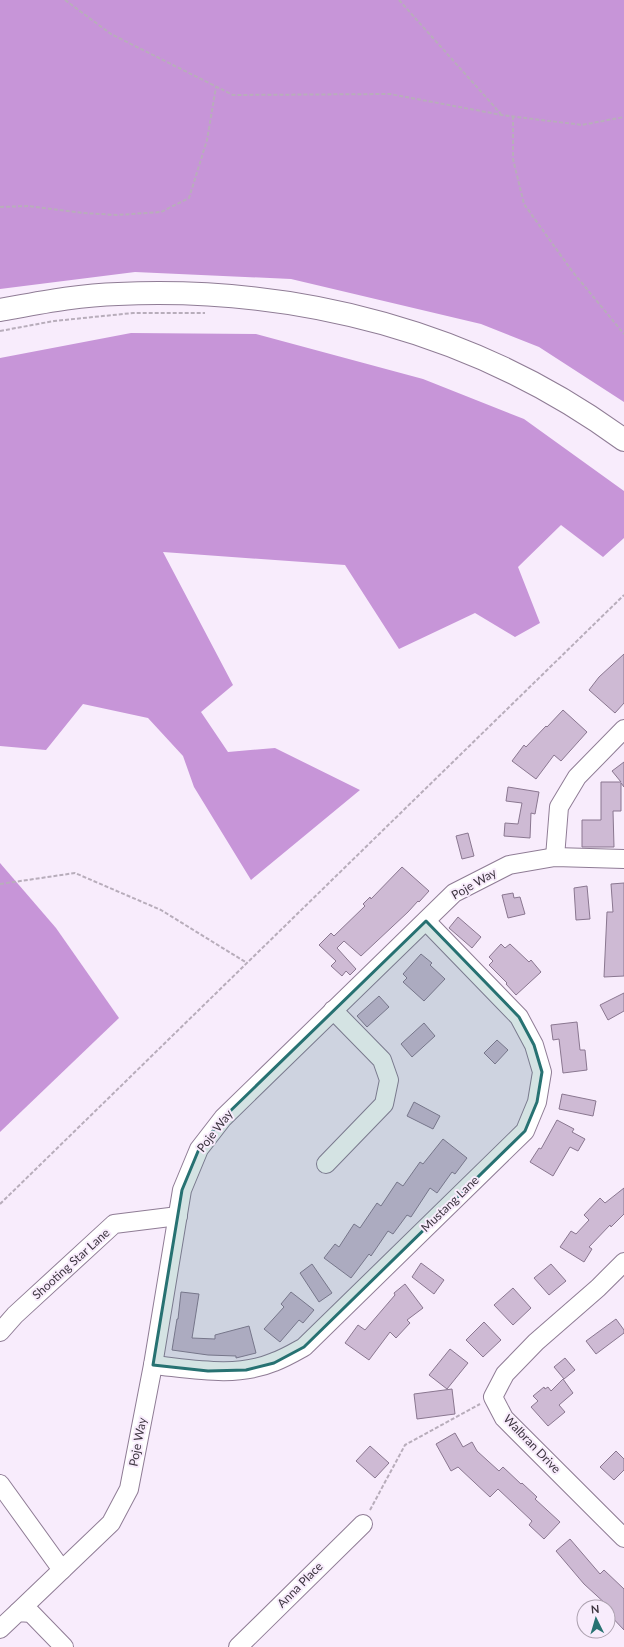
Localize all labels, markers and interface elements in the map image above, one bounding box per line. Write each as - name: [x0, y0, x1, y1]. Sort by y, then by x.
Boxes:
- street label: Poje Way: [449, 864, 500, 902]
- street label: Poje Way: [193, 1106, 236, 1155]
- street label: Mustang Lane: [418, 1172, 482, 1235]
- street label: Shooting Star Lane: [29, 1225, 112, 1302]
- street label: Walbran Drive: [501, 1411, 564, 1476]
- street label: Poje Way: [125, 1415, 150, 1468]
- street label: Anna Place: [274, 1559, 326, 1611]
- north arrow: [576, 1599, 616, 1639]
- text: N: [590, 1602, 600, 1615]

